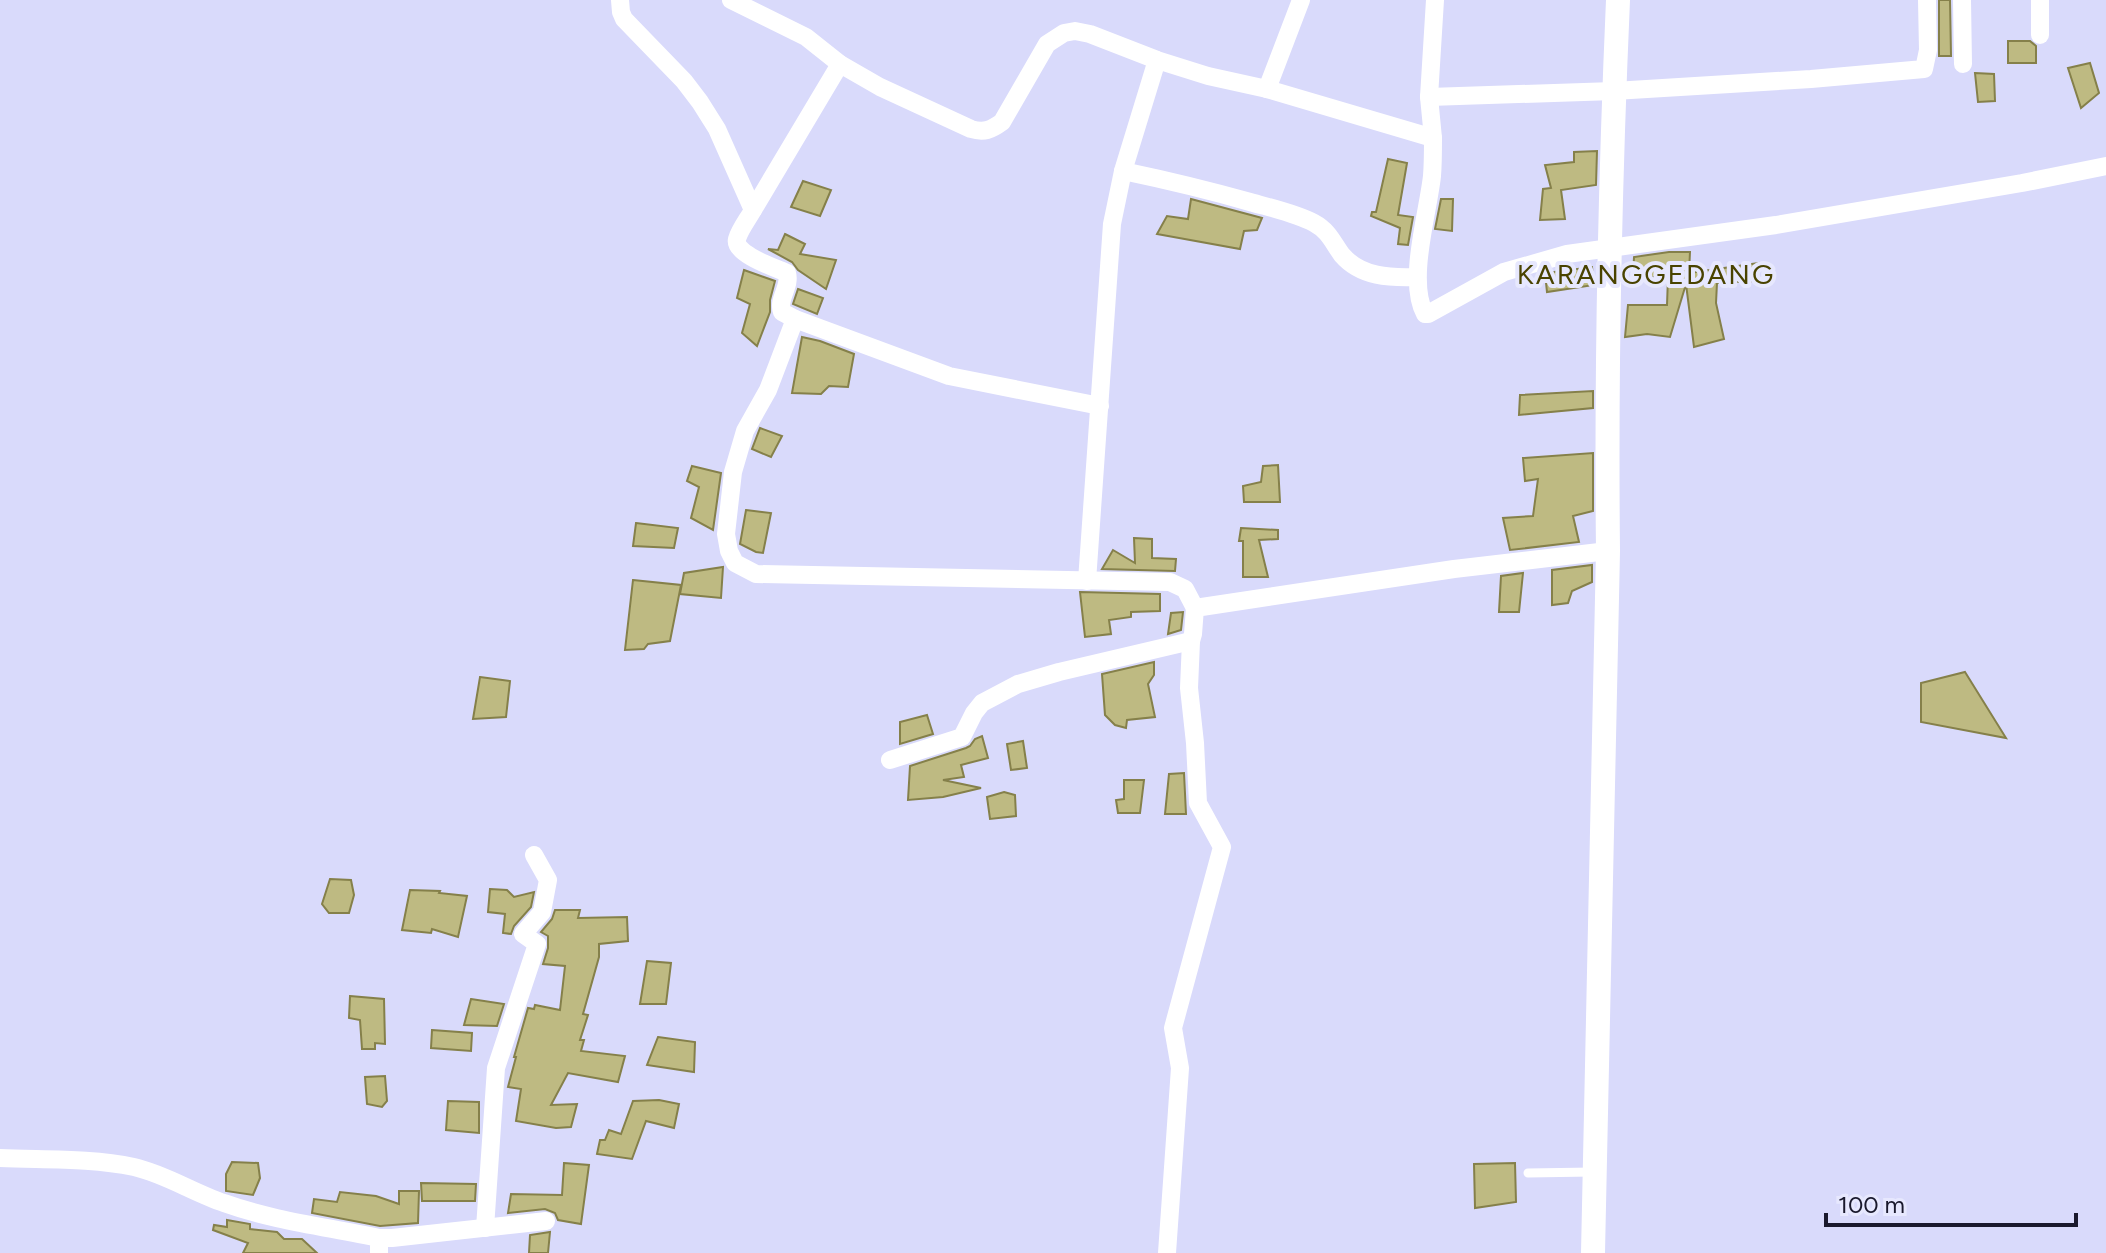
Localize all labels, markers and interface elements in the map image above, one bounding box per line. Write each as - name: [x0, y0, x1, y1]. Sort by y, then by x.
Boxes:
- district label: KARANGGEDANG: [1517, 257, 1775, 291]
- scale bar: [1826, 1177, 2076, 1227]
- text: 100 m: [1838, 1190, 1905, 1219]

